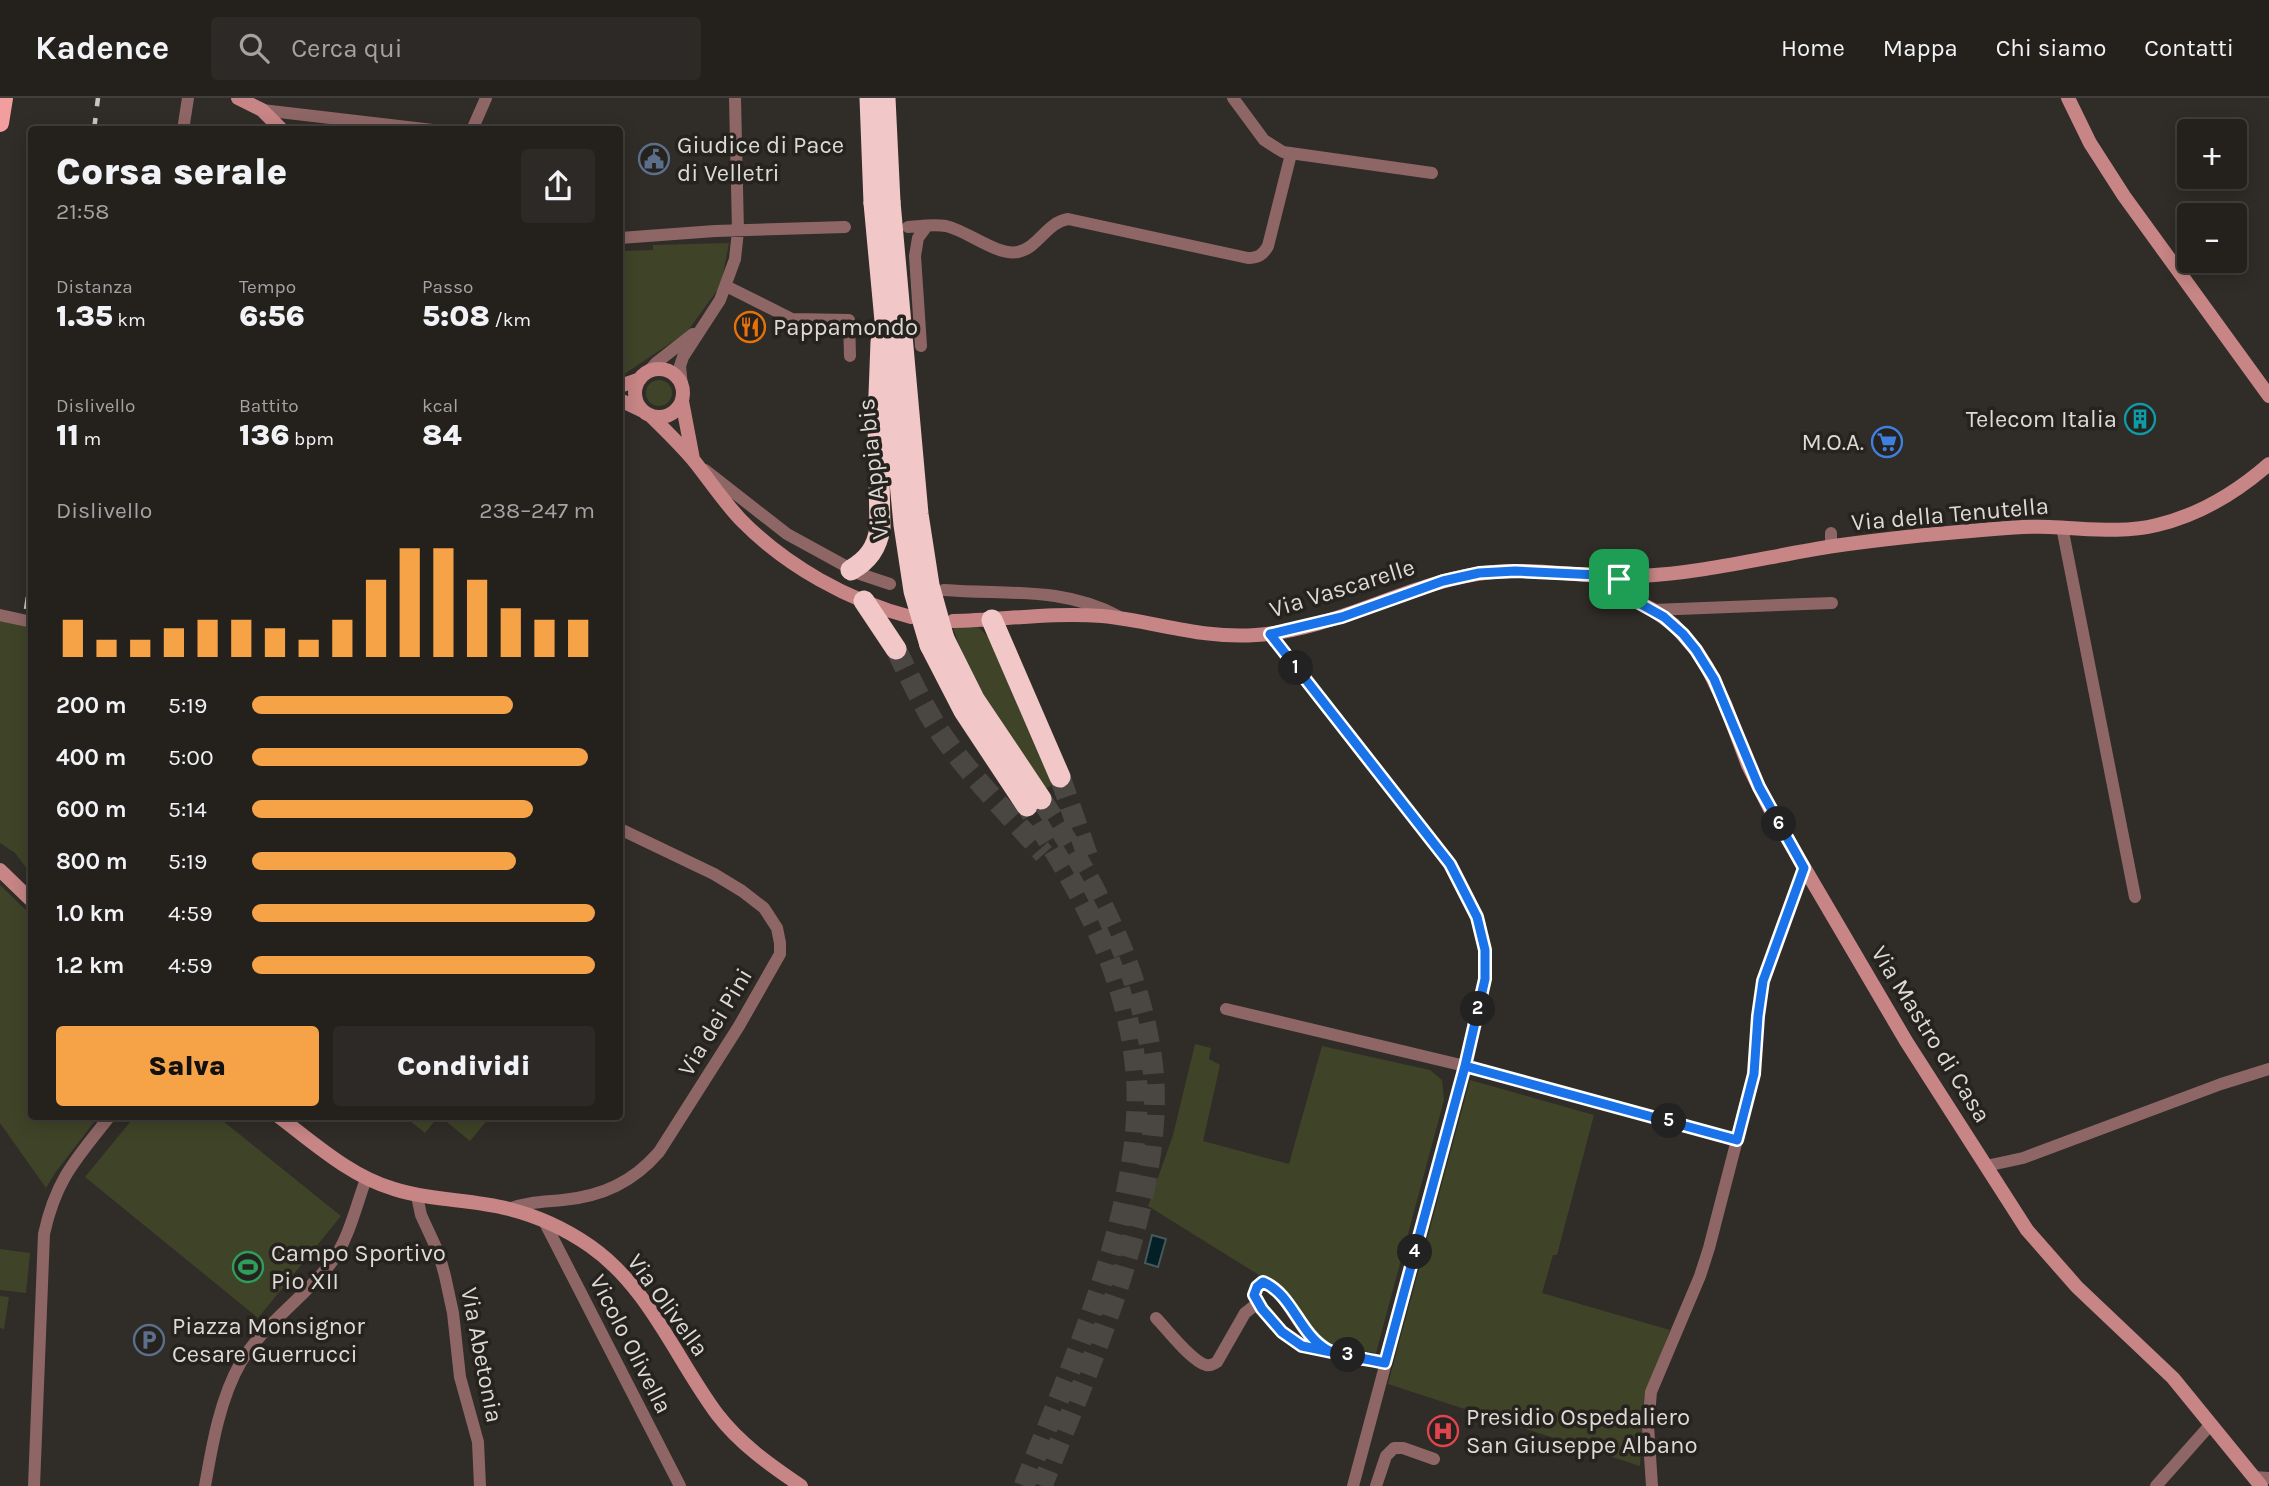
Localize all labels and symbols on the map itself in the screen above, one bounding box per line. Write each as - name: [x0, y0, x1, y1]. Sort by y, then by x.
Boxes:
- place label: Giudice di Pace di Velletri: [677, 131, 844, 187]
- public building icon: Giudice di Pace di Velletri: [637, 142, 671, 176]
- restaurant icon: Pappamondo: [733, 310, 767, 344]
- place label: Pappamondo: [773, 313, 918, 341]
- street label: Via Appia bis: [852, 397, 894, 541]
- building icon: Telecom Italia: [2123, 402, 2157, 436]
- place label: Telecom Italia: [1966, 405, 2117, 433]
- supermarket icon: M.O.A.: [1870, 425, 1904, 459]
- place label: M.O.A.: [1802, 428, 1864, 456]
- street label: Via della Tenutella: [1850, 491, 2050, 537]
- pin: [1589, 549, 1649, 609]
- street label: Via Vascarelle: [1266, 553, 1418, 623]
- pin: 1: [1278, 650, 1314, 686]
- pin: 6: [1762, 806, 1796, 842]
- street label: Via Mastro di Casa: [1865, 940, 1997, 1128]
- street label: Via dei Pini: [672, 963, 758, 1081]
- pin: 2: [1460, 992, 1496, 1026]
- pin: 5: [1652, 1104, 1686, 1138]
- pin: 4: [1398, 1234, 1432, 1270]
- place label: Campo Sportivo Pio XII: [271, 1239, 446, 1295]
- street label: Via Olivella: [621, 1248, 715, 1362]
- sports icon: Campo Sportivo Pio XII: [231, 1250, 265, 1284]
- street label: Vicolo Olivella: [584, 1270, 678, 1418]
- street label: Via Abetonia: [455, 1285, 509, 1425]
- place label: Piazza Monsignor Cesare Guerrucci: [172, 1312, 365, 1368]
- parking icon: Piazza Monsignor Cesare Guerrucci: [132, 1323, 166, 1357]
- pin: 3: [1330, 1338, 1366, 1372]
- place label: Presidio Ospedaliero San Giuseppe Albano: [1466, 1403, 1698, 1459]
- hospital icon: Presidio Ospedaliero San Giuseppe Albano: [1426, 1414, 1460, 1448]

